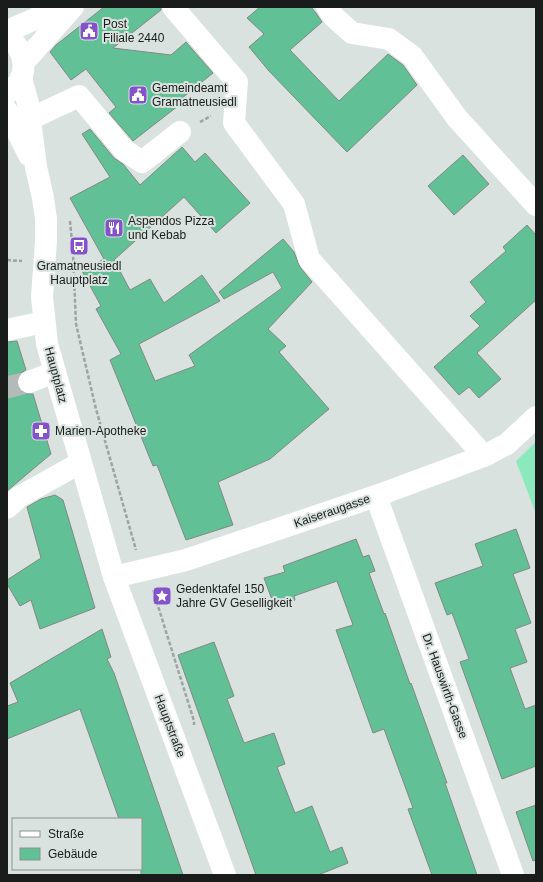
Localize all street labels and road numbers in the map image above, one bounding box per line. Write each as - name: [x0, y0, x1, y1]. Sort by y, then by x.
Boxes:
- street label: Hauptplatz: [42, 345, 70, 405]
- street label: Kaiseraugasse: [292, 491, 372, 531]
- street label: Dr. Hauswirth-Gasse: [419, 632, 471, 741]
- street label: Hauptstraße: [152, 693, 188, 760]

